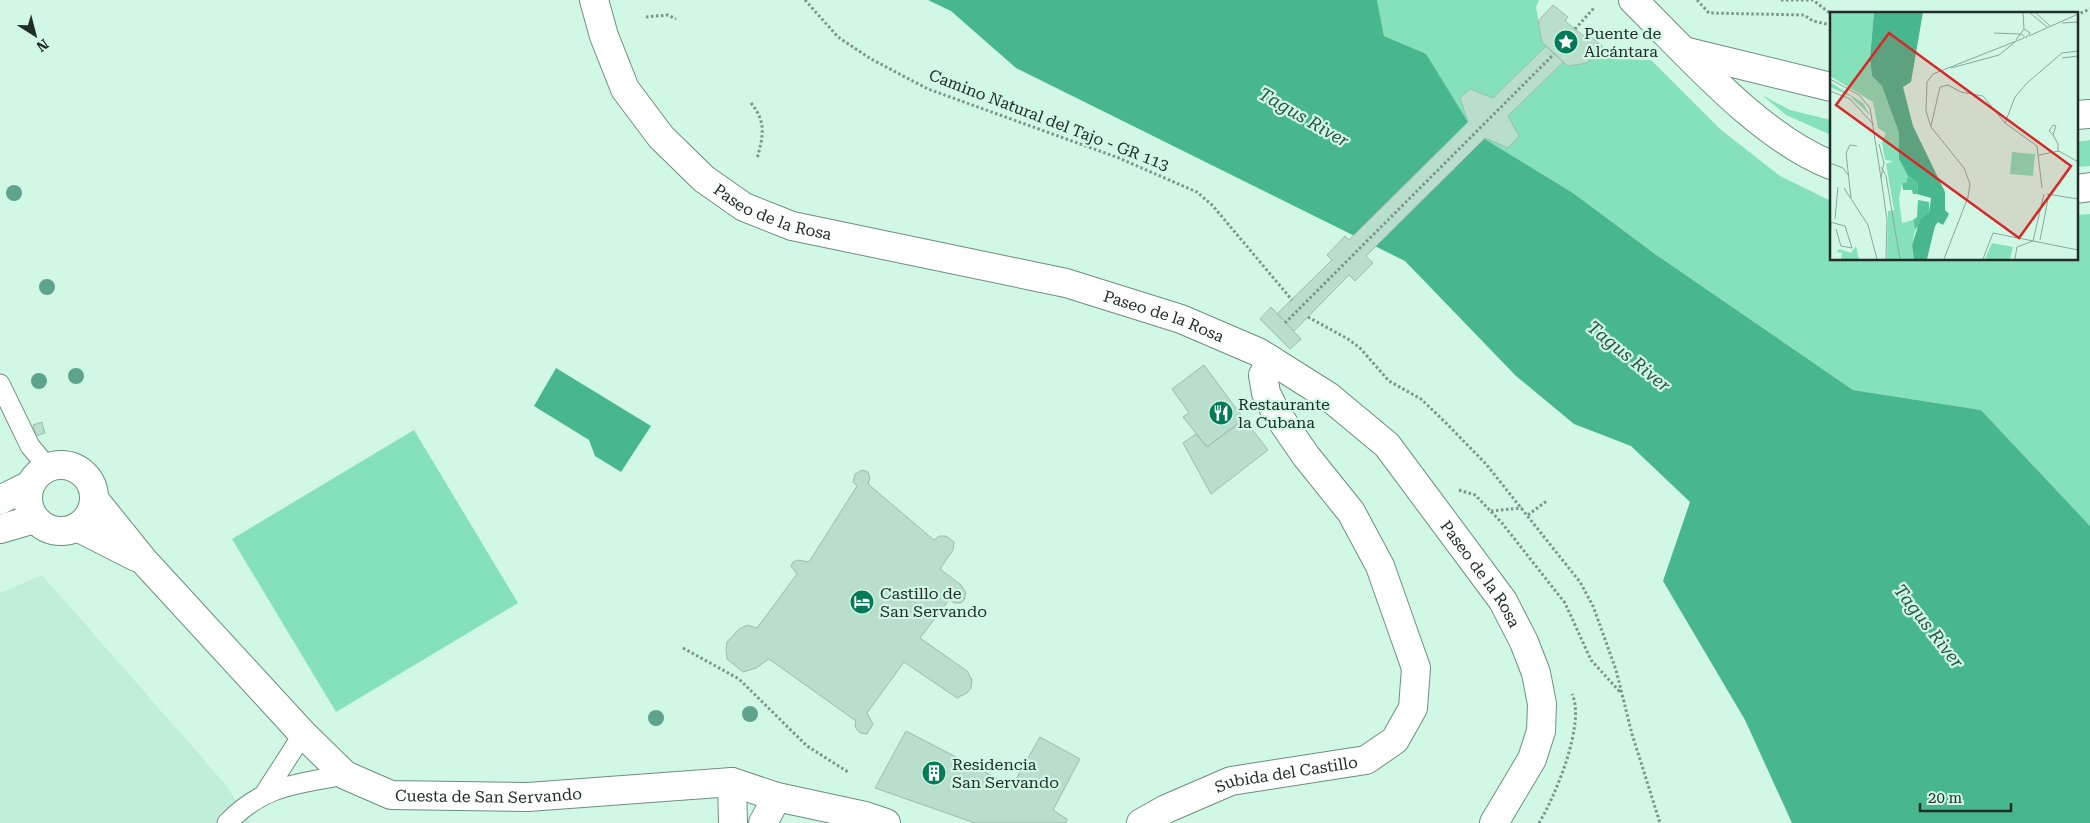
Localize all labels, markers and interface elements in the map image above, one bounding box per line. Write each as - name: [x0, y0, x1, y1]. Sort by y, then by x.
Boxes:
- north arrow: [10, 10, 60, 60]
- inset map: [1830, 12, 2078, 260]
- place label: Puente de Alcántara: [1584, 24, 1661, 61]
- place icon: Puente de Alcántara: [1553, 29, 1579, 55]
- text: N: [33, 36, 52, 55]
- street label: Camino Natural del Tajo - GR 113: [926, 65, 1172, 175]
- water label: Tagus River: [1255, 83, 1353, 151]
- street label: Paseo de la Rosa: [710, 179, 834, 244]
- street label: Paseo de la Rosa: [1101, 286, 1227, 346]
- water label: Tagus River: [1583, 316, 1675, 396]
- place label: Restaurante la Cubana: [1238, 395, 1330, 432]
- restaurant icon: Restaurante la Cubana: [1208, 400, 1234, 426]
- street label: Paseo de la Rosa: [1437, 517, 1525, 631]
- water label: Tagus River: [1890, 580, 1969, 673]
- place label: Castillo de San Servando: [880, 584, 987, 621]
- hotel icon: Castillo de San Servando: [849, 589, 875, 615]
- street label: Subida del Castillo: [1212, 752, 1359, 796]
- place label: Residencia San Servando: [952, 755, 1059, 792]
- building icon: Residencia San Servando: [921, 760, 947, 786]
- scale bar: [1920, 780, 2011, 812]
- street label: Cuesta de San Servando: [395, 784, 583, 807]
- text: 20 m: [1928, 789, 1963, 807]

